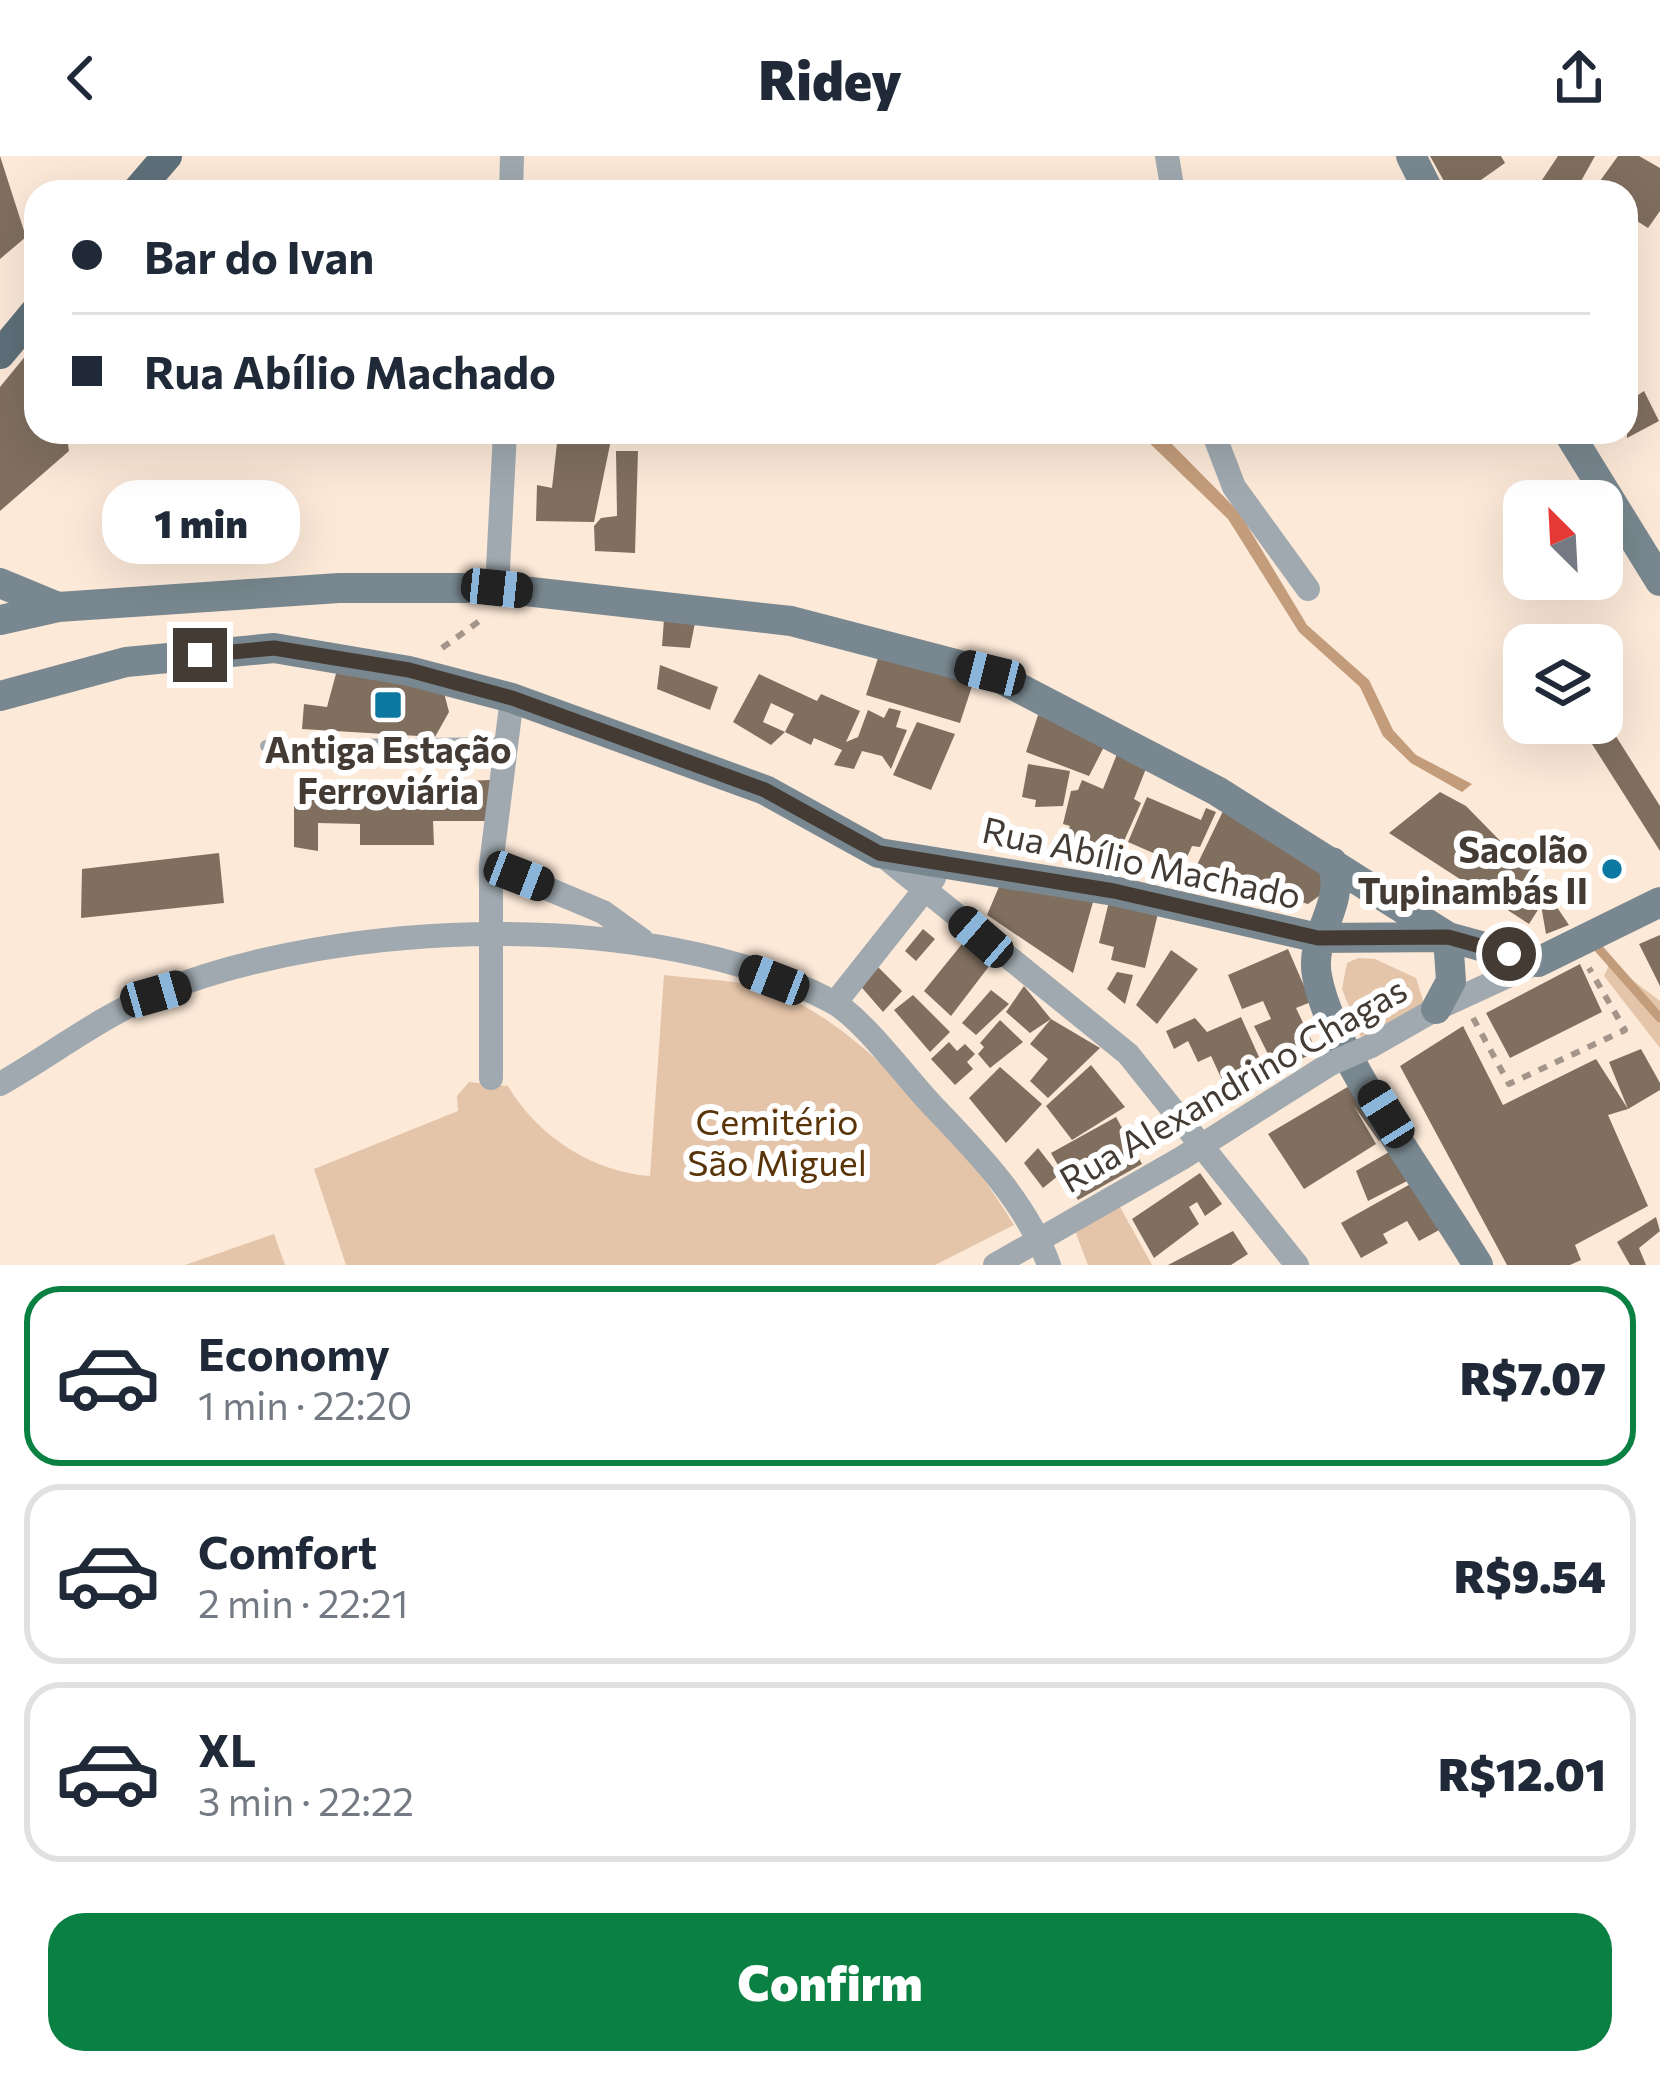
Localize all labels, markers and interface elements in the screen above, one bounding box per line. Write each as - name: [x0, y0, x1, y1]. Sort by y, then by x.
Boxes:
- icon: back: [48, 45, 114, 111]
- text: Ridey: [758, 45, 902, 111]
- icon: share: [1546, 45, 1612, 111]
- text: Bar do Ivan: [144, 228, 374, 283]
- text: Rua Abílio Machado: [144, 343, 556, 398]
- north arrow: [1503, 480, 1623, 600]
- map controls: [1503, 480, 1623, 744]
- callout: 1 min: [101, 481, 299, 565]
- text: 1 min: [154, 498, 248, 546]
- car: [459, 566, 535, 610]
- button: layers: [1503, 624, 1623, 744]
- route end: [173, 628, 227, 682]
- car: [951, 647, 1029, 699]
- marker: Antiga Estação Ferroviária: [372, 689, 404, 721]
- place label: Antiga Estação Ferroviária: [264, 726, 512, 811]
- street label: Rua Abílio Machado: [979, 806, 1305, 916]
- place label: Sacolão Tupinambás II: [1358, 826, 1588, 911]
- car: [479, 846, 559, 906]
- marker: Sacolão Tupinambás II: [1599, 856, 1625, 882]
- car: [942, 900, 1020, 974]
- route start: [1482, 927, 1536, 981]
- car: [734, 950, 814, 1010]
- street label: Rua Alexandrino Chagas: [1051, 966, 1413, 1200]
- car: [116, 967, 196, 1021]
- car: [1352, 1074, 1420, 1154]
- park label: Cemitério São Miguel: [687, 1098, 867, 1183]
- icon: car: [54, 1322, 162, 1430]
- text: Economy: [198, 1325, 390, 1380]
- text: R$7.07: [1460, 1349, 1606, 1404]
- text: 1 min · 22:20: [198, 1380, 412, 1428]
- icon: car: [54, 1520, 162, 1628]
- text: Comfort: [198, 1523, 377, 1578]
- text: R$9.54: [1454, 1547, 1606, 1602]
- text: 2 min · 22:21: [198, 1578, 408, 1626]
- icon: car: [54, 1718, 162, 1826]
- text: XL: [198, 1721, 256, 1776]
- text: R$12.01: [1438, 1745, 1606, 1800]
- text: 3 min · 22:22: [198, 1776, 414, 1824]
- button: Confirm: [48, 1913, 1612, 2051]

